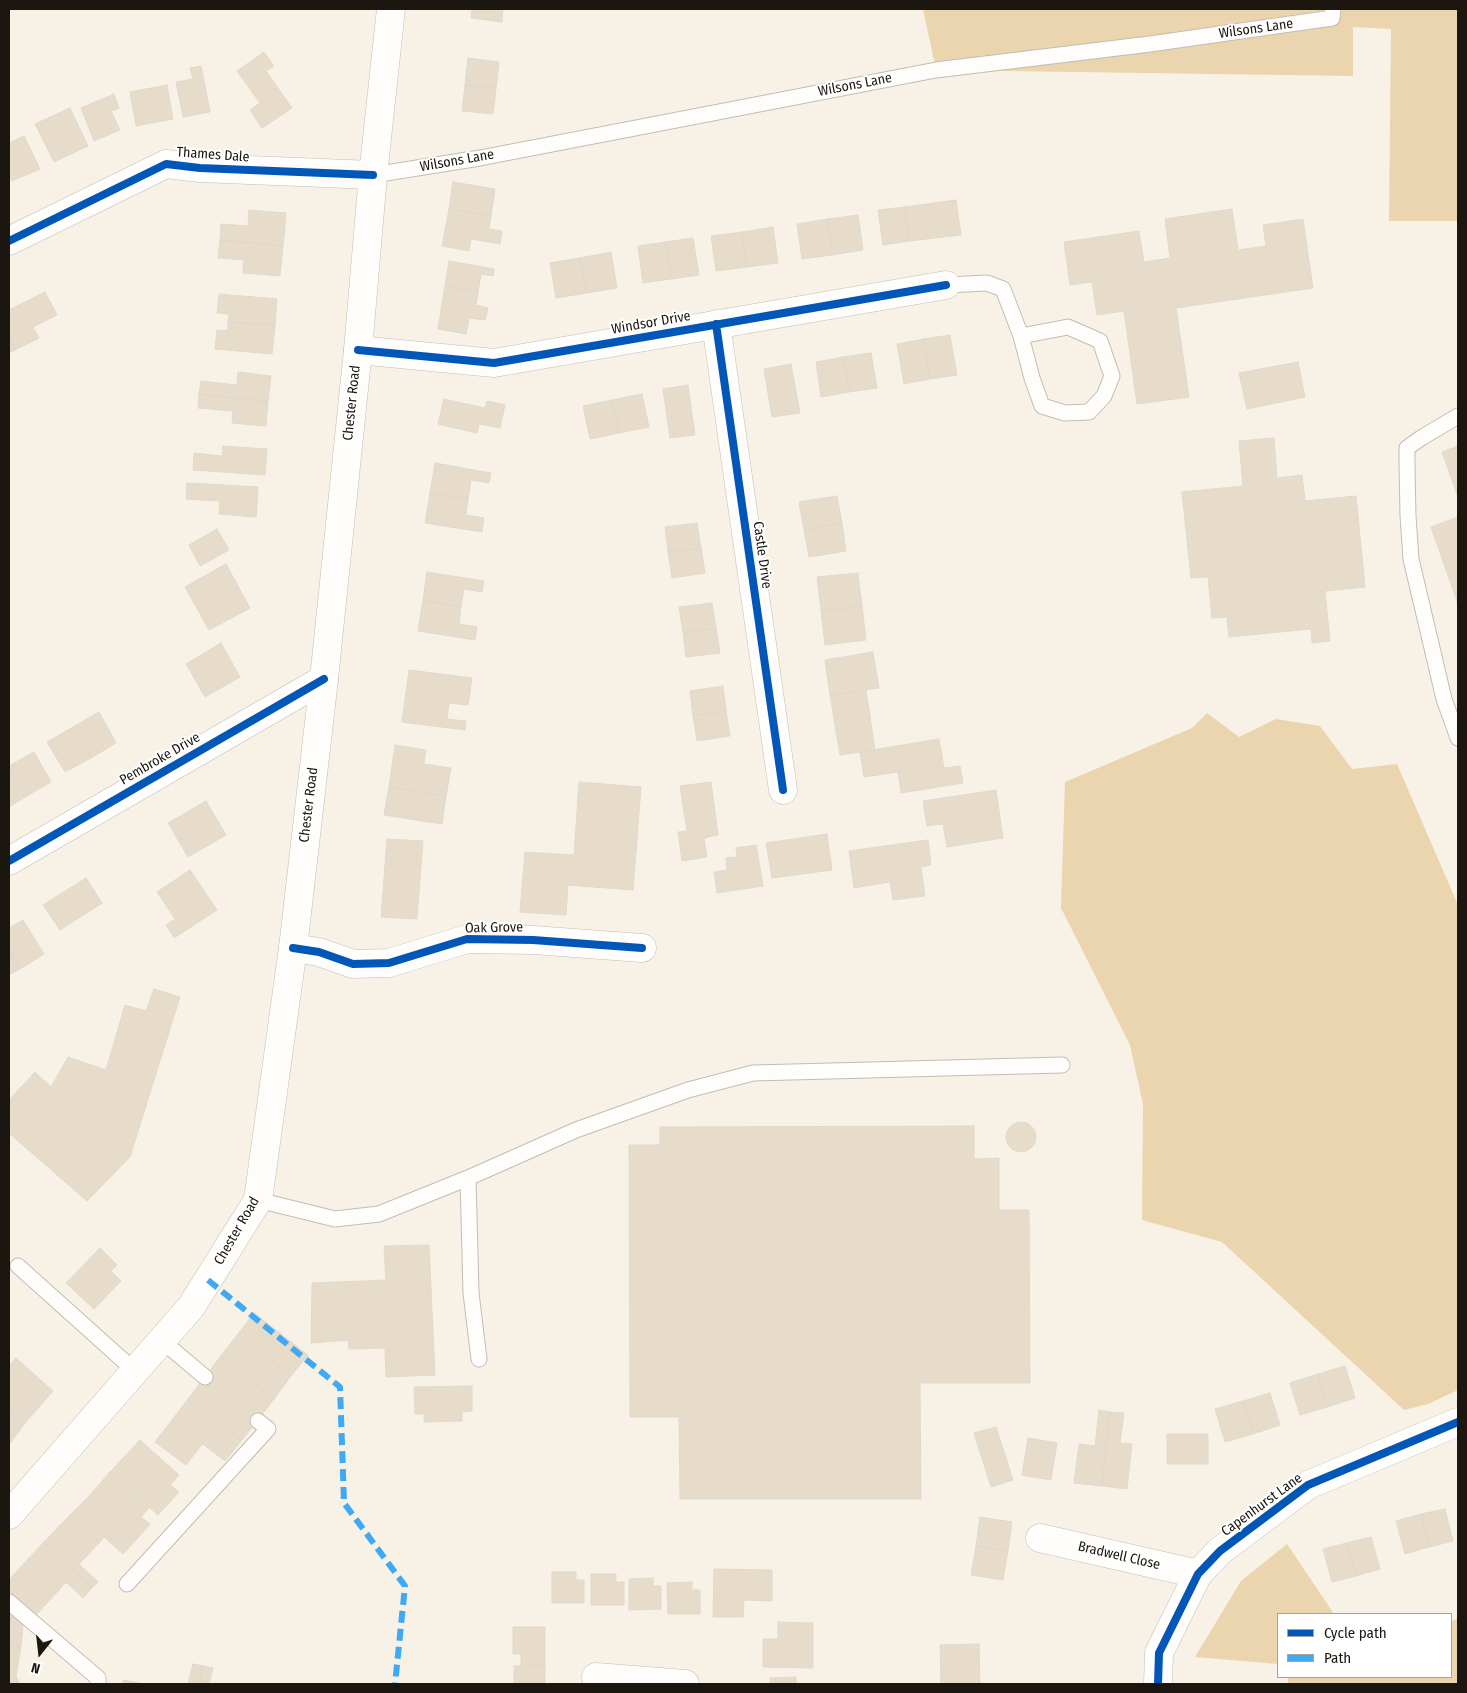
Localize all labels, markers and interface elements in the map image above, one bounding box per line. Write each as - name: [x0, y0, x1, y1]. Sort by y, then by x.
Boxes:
- street label: Wilsons Lane: [1218, 15, 1294, 43]
- street label: Wilsons Lane: [817, 70, 893, 100]
- street label: Thames Dale: [176, 144, 250, 166]
- street label: Wilsons Lane: [419, 146, 495, 176]
- street label: Windsor Drive: [610, 308, 692, 338]
- street label: Chester Road: [340, 364, 364, 442]
- street label: Castle Drive: [749, 520, 775, 590]
- street label: Pembroke Drive: [117, 729, 203, 789]
- street label: Chester Road: [296, 766, 322, 844]
- street label: Oak Grove: [465, 919, 523, 937]
- street label: Chester Road: [211, 1194, 263, 1268]
- street label: Capenhurst Lane: [1218, 1470, 1306, 1540]
- street label: Bradwell Close: [1076, 1538, 1162, 1574]
- legend: [1277, 1613, 1452, 1678]
- text: Cycle path: [1324, 1624, 1387, 1642]
- north arrow: [15, 1628, 65, 1678]
- text: Path: [1324, 1649, 1351, 1667]
- text: N: [29, 1659, 42, 1677]

